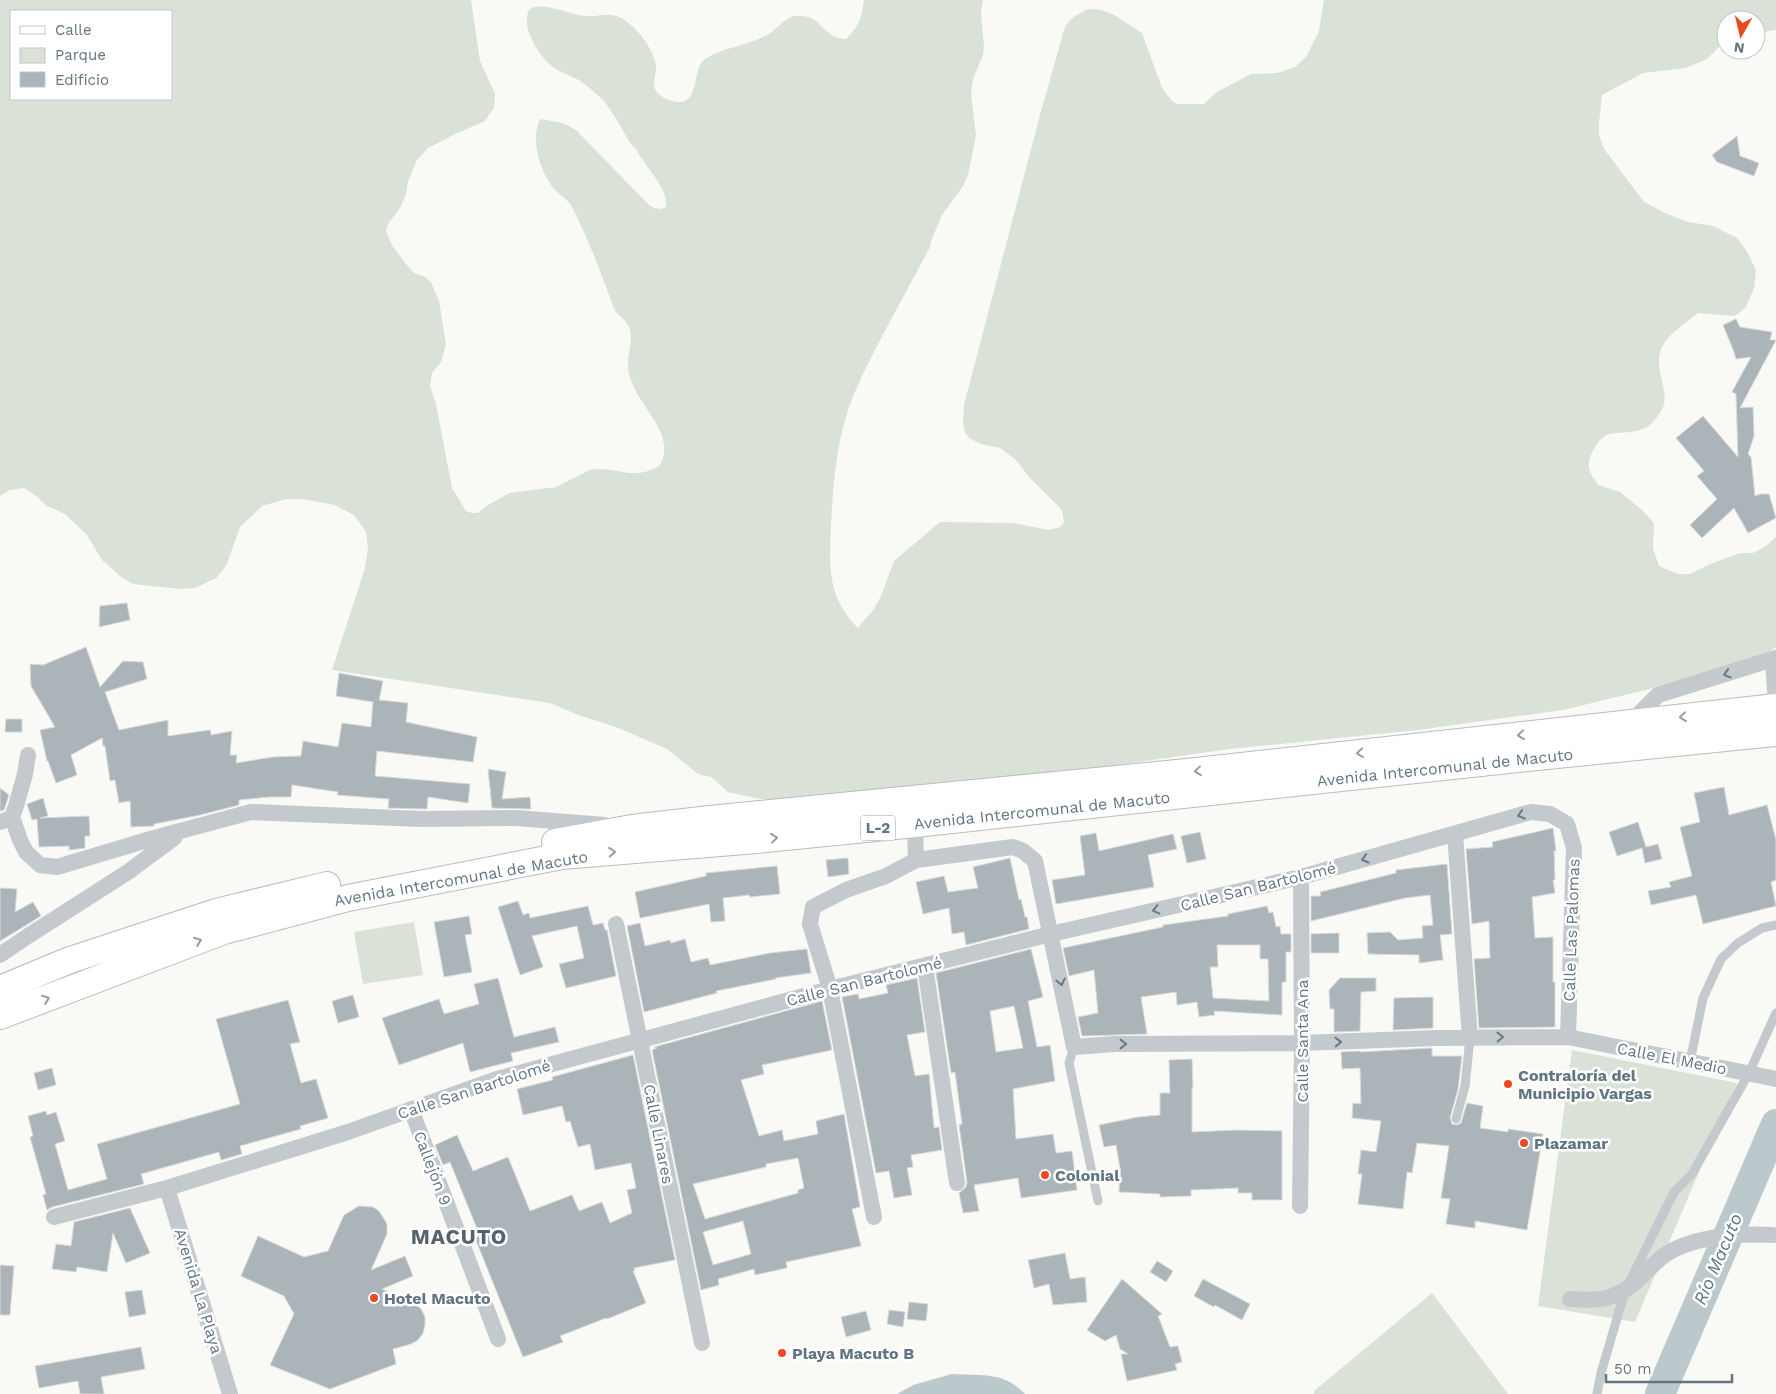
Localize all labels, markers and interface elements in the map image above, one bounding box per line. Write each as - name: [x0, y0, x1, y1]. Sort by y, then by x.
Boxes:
- legend: [10, 10, 172, 100]
- north arrow: [1716, 10, 1766, 60]
- text: Calle: [55, 21, 92, 39]
- text: N: [1733, 39, 1745, 57]
- text: Parque: [55, 46, 106, 64]
- text: Edificio: [55, 71, 109, 89]
- one-way arrow: [1723, 668, 1731, 678]
- one-way arrow: [1678, 711, 1686, 722]
- one-way arrow: [1517, 729, 1525, 740]
- street label: Avenida Intercomunal de Macuto: [1316, 745, 1574, 790]
- one-way arrow: [1355, 747, 1363, 758]
- one-way arrow: [1194, 765, 1202, 776]
- street label: Avenida Intercomunal de Macuto: [913, 788, 1171, 833]
- one-way arrow: [1518, 809, 1526, 819]
- road number: L-2: [860, 816, 896, 840]
- one-way arrow: [770, 833, 778, 844]
- street label: Avenida Intercomunal de Macuto: [333, 847, 590, 910]
- one-way arrow: [608, 847, 616, 858]
- one-way arrow: [1361, 853, 1369, 864]
- street label: Calle San Bartolomé: [1178, 858, 1338, 915]
- street label: Calle Las Palomas: [1560, 858, 1583, 1002]
- one-way arrow: [1152, 904, 1161, 915]
- one-way arrow: [193, 937, 201, 947]
- street label: Calle San Bartolomé: [784, 953, 944, 1010]
- one-way arrow: [1055, 978, 1066, 986]
- street label: Calle Santa Ana: [1293, 979, 1312, 1103]
- one-way arrow: [41, 994, 49, 1004]
- one-way arrow: [1496, 1032, 1504, 1042]
- one-way arrow: [1334, 1036, 1342, 1047]
- one-way arrow: [1120, 1039, 1127, 1049]
- street label: Calle El Medio: [1616, 1039, 1728, 1078]
- street label: Calle San Bartolomé: [395, 1056, 553, 1123]
- place label: Contraloría del Municipio Vargas: [1518, 1066, 1652, 1103]
- marker: Contraloría del Municipio Vargas: [1502, 1078, 1514, 1090]
- street label: Calle Linares: [640, 1083, 677, 1186]
- street label: Callejón 9: [410, 1128, 455, 1208]
- place label: Plazamar: [1534, 1134, 1608, 1153]
- marker: Plazamar: [1518, 1137, 1530, 1149]
- place label: Colonial: [1055, 1166, 1120, 1185]
- marker: Colonial: [1039, 1169, 1051, 1181]
- water label: Río Macuto: [1689, 1210, 1746, 1308]
- district label: MACUTO: [411, 1224, 507, 1249]
- street label: Avenida La Playa: [170, 1226, 227, 1356]
- place label: Hotel Macuto: [384, 1289, 491, 1308]
- marker: Hotel Macuto: [368, 1292, 380, 1304]
- place label: Playa Macuto B: [792, 1344, 914, 1363]
- marker: Playa Macuto B: [776, 1347, 788, 1359]
- scale bar: [1606, 1352, 1732, 1384]
- text: 50 m: [1614, 1360, 1651, 1378]

